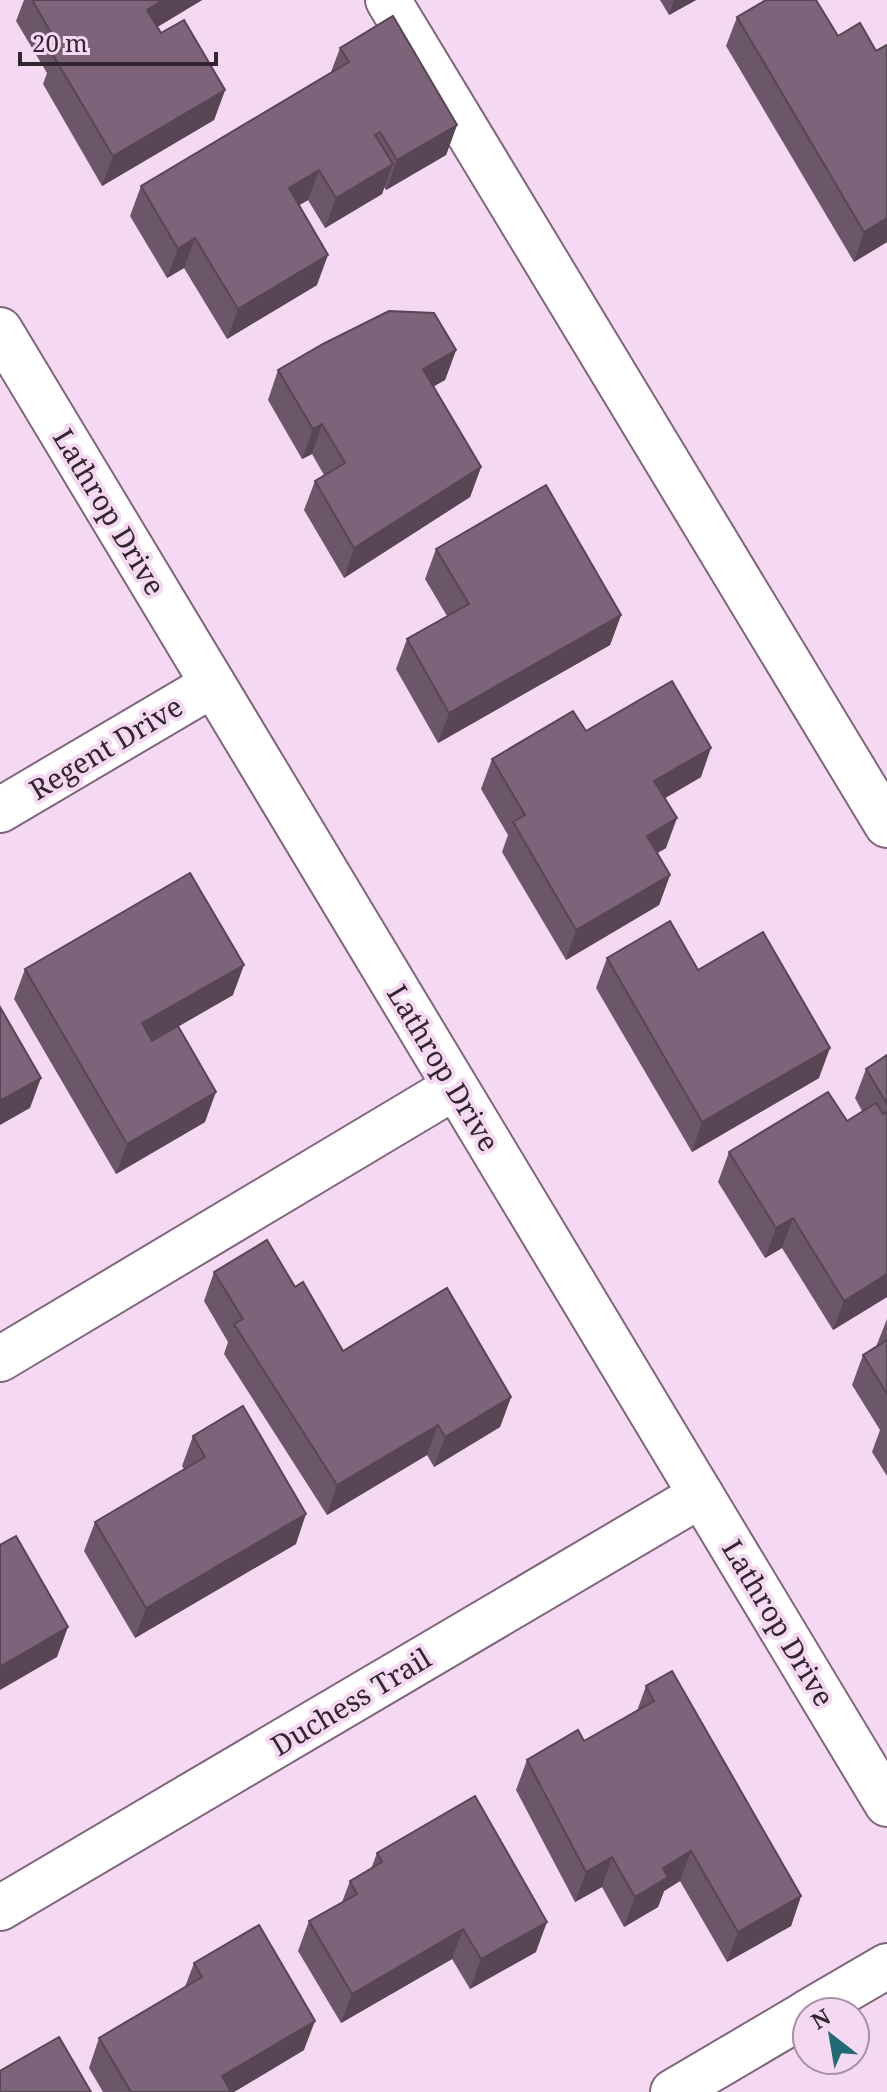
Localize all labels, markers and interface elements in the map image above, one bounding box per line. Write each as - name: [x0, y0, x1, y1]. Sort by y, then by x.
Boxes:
- scale bar: [20, 16, 216, 66]
- text: 20 m: [32, 26, 88, 59]
- street label: Lathrop Drive: [45, 421, 175, 602]
- street label: Regent Drive: [22, 686, 189, 808]
- street label: Lathrop Drive: [379, 977, 509, 1158]
- street label: Lathrop Drive: [714, 1532, 844, 1713]
- street label: Duchess Trail: [263, 1638, 438, 1764]
- north arrow: [791, 1996, 871, 2076]
- text: N: [805, 2001, 835, 2035]

